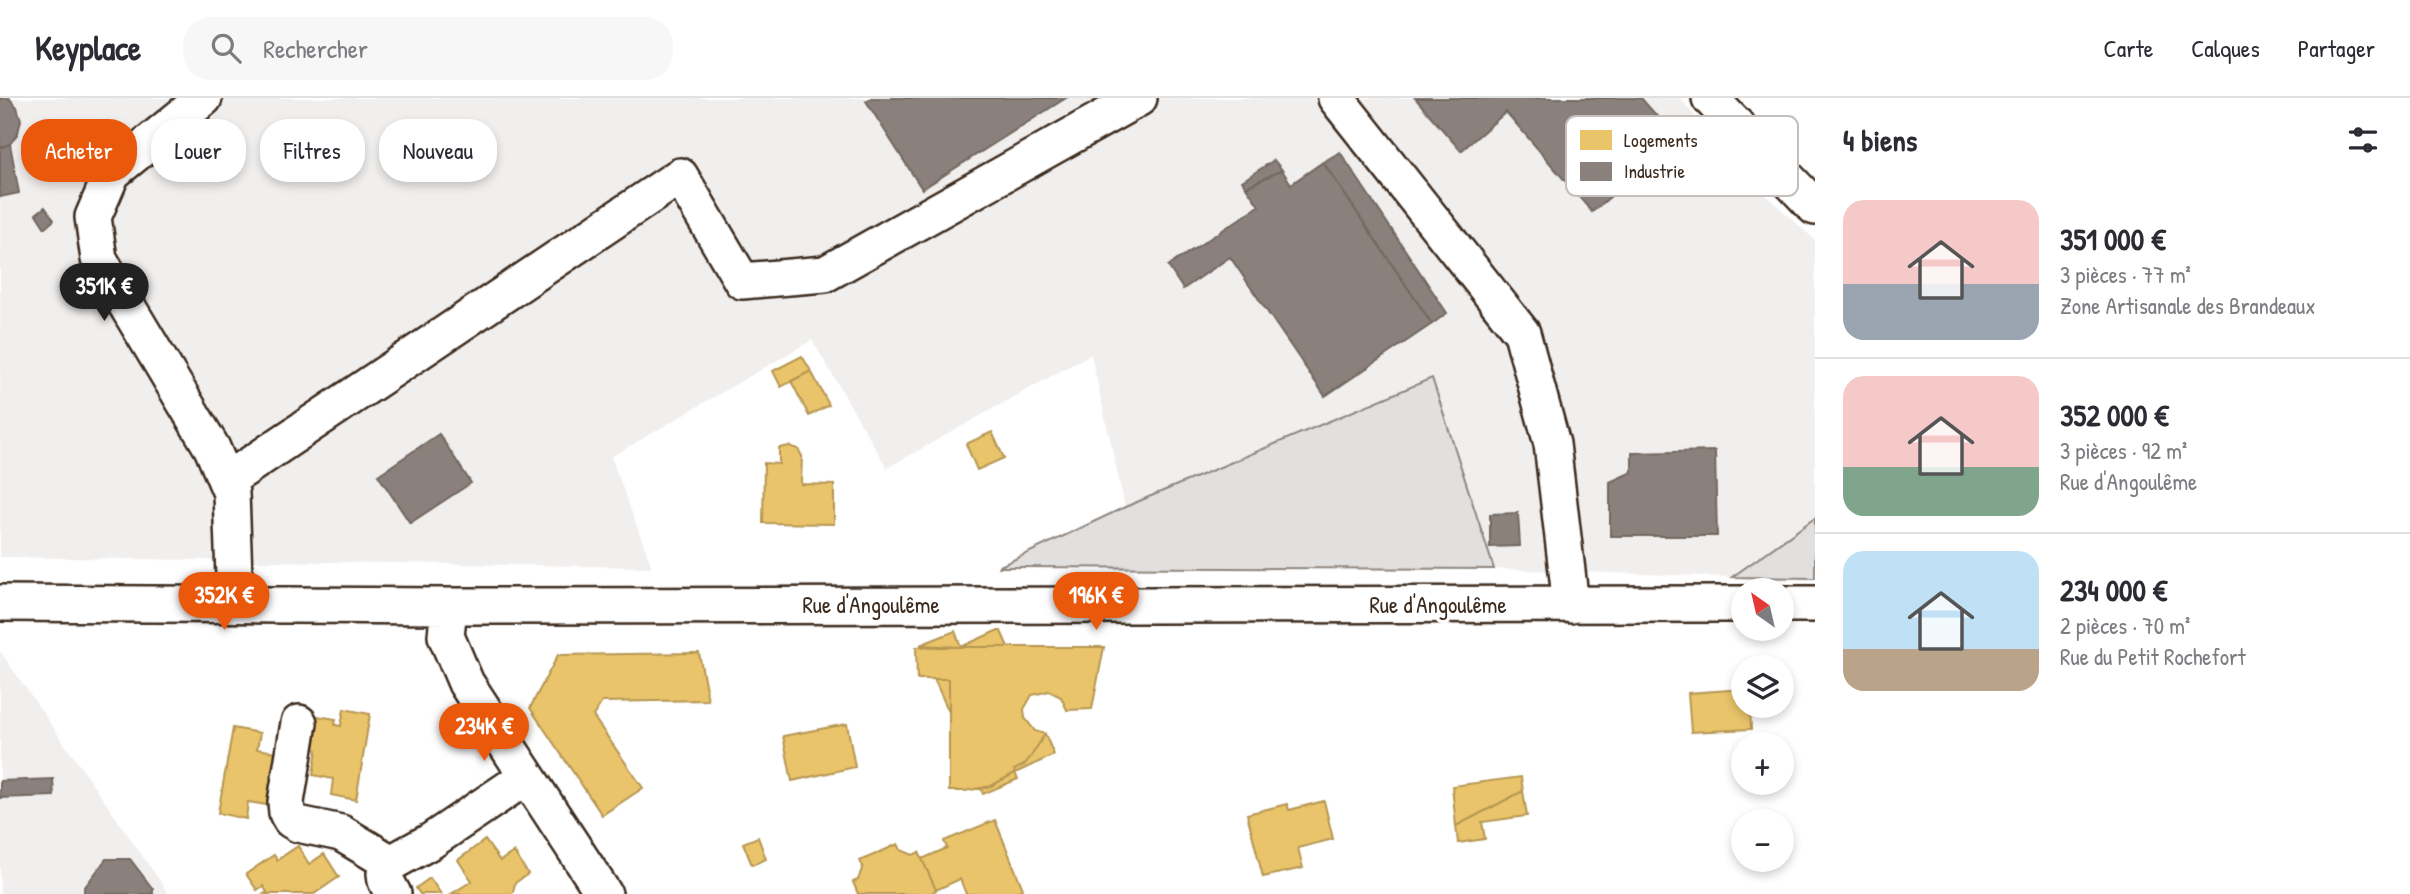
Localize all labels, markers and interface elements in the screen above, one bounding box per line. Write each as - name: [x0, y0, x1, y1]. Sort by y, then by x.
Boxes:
- search box: [183, 17, 673, 80]
- text: Keyplace: [35, 26, 141, 70]
- icon: search: [207, 29, 245, 67]
- text: Rechercher: [263, 31, 368, 66]
- text: Carte: [2104, 32, 2153, 64]
- text: Calques: [2191, 32, 2260, 64]
- text: Partager: [2298, 32, 2375, 64]
- legend: [1566, 116, 1798, 196]
- chip: Acheter: [21, 119, 137, 182]
- chip: Louer: [151, 119, 246, 182]
- chip: Filtres: [260, 119, 365, 182]
- chip: Nouveau: [379, 119, 497, 182]
- text: 4 biens: [1843, 120, 1917, 160]
- icon: filters: [2344, 121, 2382, 159]
- text: Logements: [1624, 127, 1698, 153]
- text: Industrie: [1624, 158, 1685, 184]
- text: 351 000 €: [2060, 219, 2166, 259]
- icon: home: [1899, 228, 1983, 312]
- text: 3 pièces · 77 m²: [2060, 259, 2191, 290]
- pin: 351K €: [47, 264, 161, 323]
- text: 351K €: [76, 270, 132, 301]
- text: Zone Artisanale des Brandeaux: [2060, 290, 2316, 321]
- text: 352 000 €: [2060, 395, 2169, 435]
- icon: home: [1899, 404, 1983, 488]
- text: 3 pièces · 92 m²: [2060, 435, 2187, 466]
- text: Rue d'Angoulême: [2060, 466, 2197, 497]
- text: 234 000 €: [2060, 570, 2167, 610]
- pin: 352K €: [167, 573, 281, 632]
- pin: 196K €: [1039, 573, 1153, 632]
- north arrow: [1731, 578, 1794, 640]
- map controls: [1731, 578, 1794, 872]
- text: 352K €: [194, 579, 254, 610]
- text: 196K €: [1069, 579, 1123, 610]
- icon: home: [1899, 579, 1983, 663]
- street label: Rue d'Angoulême: [802, 589, 940, 620]
- street label: Rue d'Angoulême: [1369, 589, 1507, 620]
- text: 2 pièces · 70 m²: [2060, 610, 2190, 641]
- text: Rue du Petit Rochefort: [2060, 641, 2246, 672]
- button: layers: [1731, 655, 1794, 718]
- pin: 234K €: [427, 704, 541, 763]
- text: 234K €: [455, 710, 513, 741]
- button: +: [1731, 732, 1794, 795]
- button: −: [1731, 809, 1794, 872]

